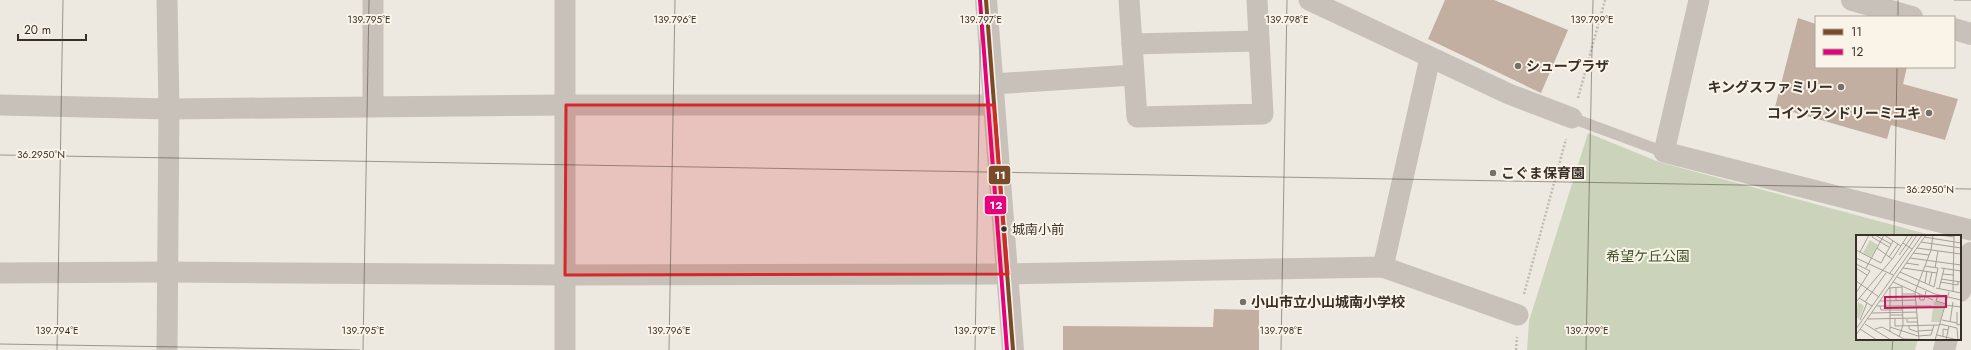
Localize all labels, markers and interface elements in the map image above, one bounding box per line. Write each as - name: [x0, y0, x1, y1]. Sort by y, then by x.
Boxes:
- text: 139.795°E: [348, 12, 390, 27]
- text: 139.796°E: [653, 12, 697, 27]
- text: 139.797°E: [960, 12, 1002, 27]
- text: 139.798°E: [1266, 12, 1308, 27]
- text: 139.799°E: [1570, 12, 1614, 27]
- scale bar: [18, 16, 86, 42]
- legend: [1815, 16, 1955, 68]
- text: 20 m: [24, 21, 51, 39]
- text: 11: [1851, 23, 1862, 41]
- text: 12: [1851, 43, 1863, 61]
- place label: シュープラザ: [1526, 56, 1609, 76]
- marker: シュープラザ: [1513, 61, 1523, 71]
- place label: キングスファミリー: [1707, 77, 1833, 97]
- marker: キングスファミリー: [1836, 82, 1846, 92]
- place label: コインランドリーミユキ: [1767, 103, 1921, 123]
- marker: コインランドリーミユキ: [1924, 108, 1934, 118]
- text: 36.2950°N: [17, 147, 65, 162]
- place label: こぐま保育園: [1501, 163, 1585, 183]
- line badge: 11: [988, 165, 1011, 185]
- text: 11: [994, 167, 1006, 183]
- marker: こぐま保育園: [1488, 168, 1498, 178]
- text: 36.2950°N: [1906, 182, 1954, 197]
- line badge: 12: [984, 195, 1007, 215]
- text: 12: [990, 197, 1002, 213]
- place label: 城南小前: [1012, 220, 1064, 239]
- marker: 城南小前: [999, 224, 1009, 234]
- inset map: [1856, 235, 1961, 340]
- park label: 希望ケ丘公園: [1606, 246, 1690, 266]
- place label: 小山市立小山城南小学校: [1251, 292, 1405, 312]
- marker: 小山市立小山城南小学校: [1238, 297, 1248, 307]
- text: 139.794°E: [35, 323, 79, 338]
- text: 139.795°E: [342, 323, 384, 338]
- text: 139.796°E: [647, 323, 691, 338]
- text: 139.797°E: [954, 323, 996, 338]
- text: 139.798°E: [1260, 323, 1302, 338]
- text: 139.799°E: [1565, 323, 1609, 338]

